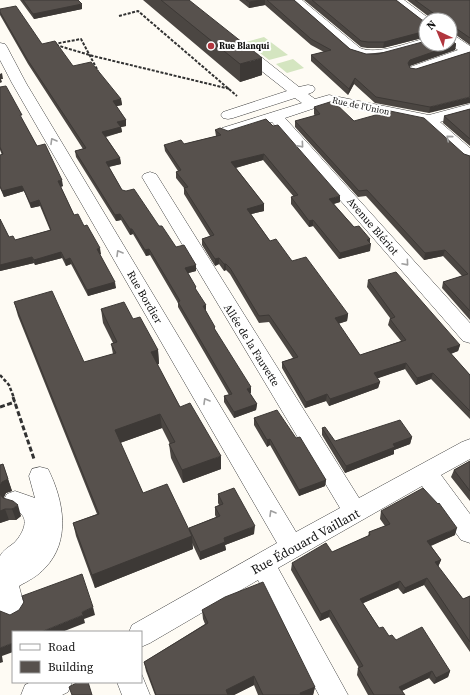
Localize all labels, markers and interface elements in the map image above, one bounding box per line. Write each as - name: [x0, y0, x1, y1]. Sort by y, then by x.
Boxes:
- north arrow: [418, 12, 458, 52]
- text: N: [423, 17, 439, 33]
- place label: Rue Blanqui: [219, 40, 270, 52]
- marker: Rue Blanqui: [206, 41, 216, 51]
- street label: Rue de l'Union: [331, 94, 391, 118]
- one-way arrow: [447, 136, 454, 143]
- one-way arrow: [50, 138, 57, 145]
- one-way arrow: [297, 140, 304, 148]
- street label: Avenue Blériot: [343, 194, 402, 259]
- one-way arrow: [116, 250, 123, 257]
- one-way arrow: [401, 259, 408, 266]
- street label: Rue Bordier: [123, 268, 166, 327]
- street label: Allée de la Fauvette: [220, 301, 283, 390]
- one-way arrow: [203, 398, 210, 405]
- street label: Rue Édouard Vaillant: [248, 504, 363, 578]
- one-way arrow: [269, 510, 276, 517]
- legend: [12, 631, 142, 683]
- text: Road: [48, 639, 75, 655]
- text: Building: [48, 659, 93, 675]

